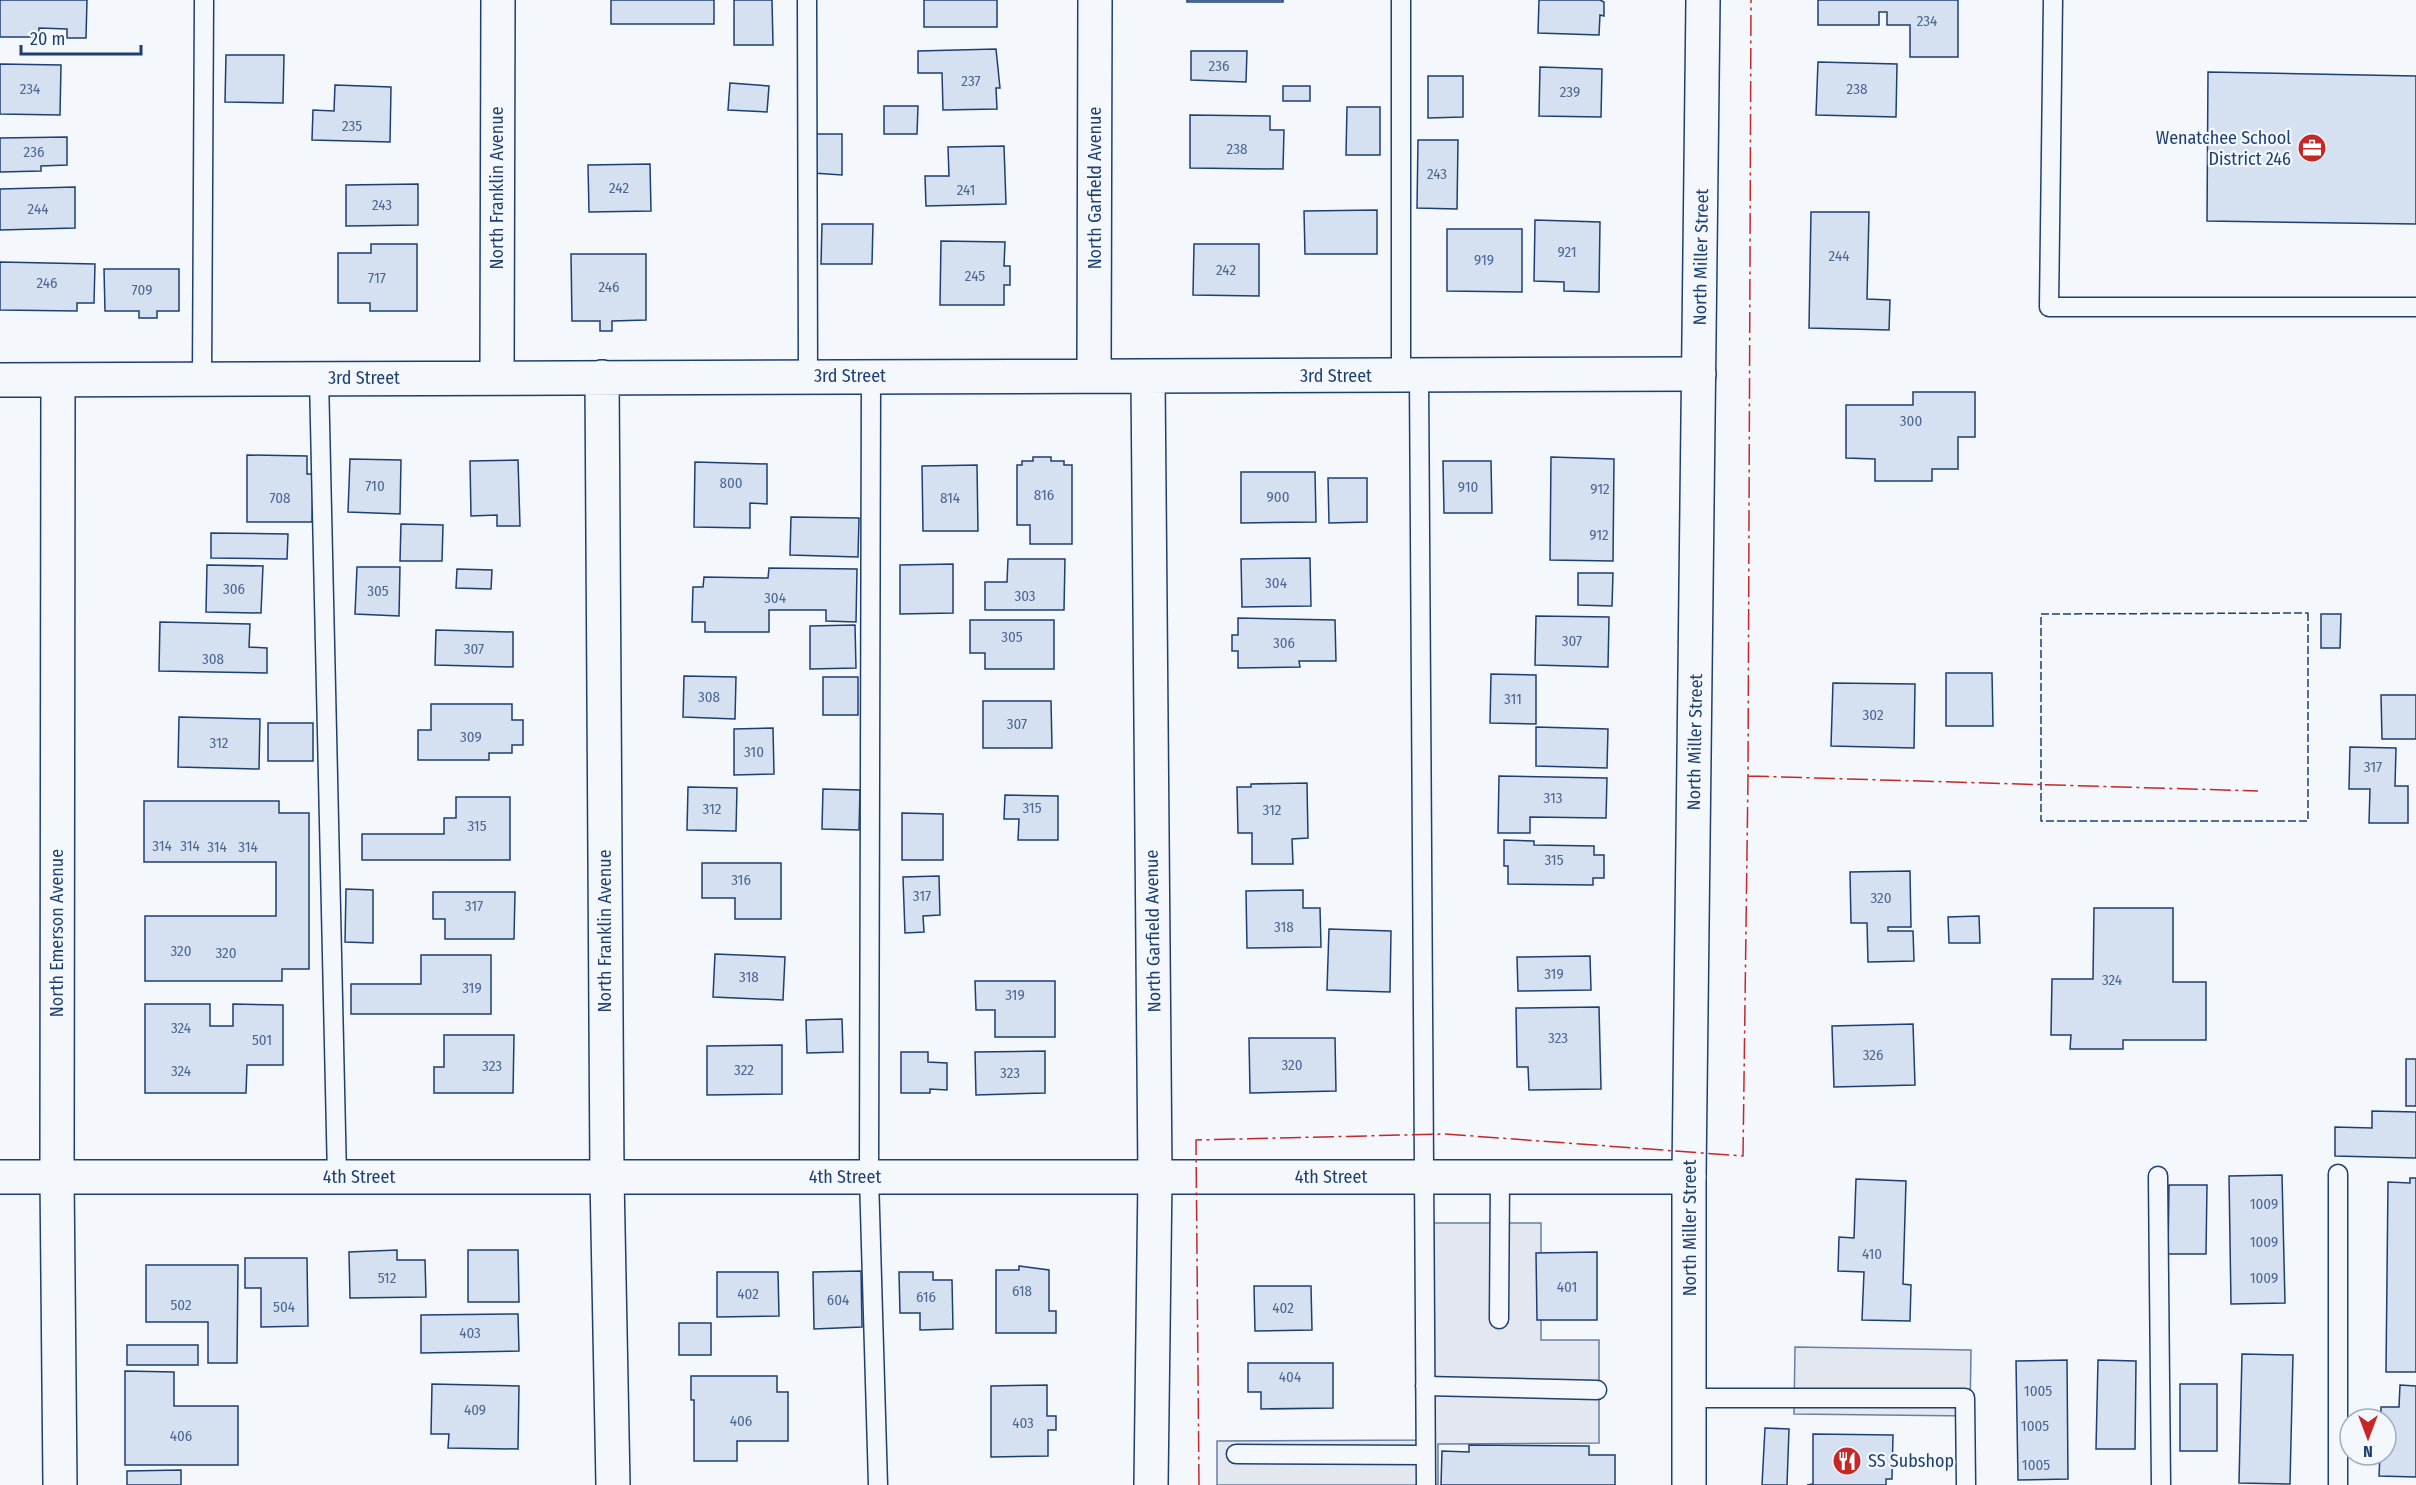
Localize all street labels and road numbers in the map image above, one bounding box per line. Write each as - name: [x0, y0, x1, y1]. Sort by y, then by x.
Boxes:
- street label: North Franklin Avenue: [486, 106, 508, 270]
- street label: North Garfield Avenue: [1084, 107, 1106, 269]
- street label: North Miller Street: [1689, 188, 1713, 326]
- street label: 3rd Street: [814, 365, 886, 387]
- street label: 3rd Street: [1300, 365, 1372, 387]
- street label: 3rd Street: [328, 367, 400, 389]
- street label: North Miller Street: [1683, 673, 1707, 811]
- street label: North Emerson Avenue: [46, 849, 68, 1017]
- street label: North Franklin Avenue: [594, 849, 616, 1013]
- street label: North Garfield Avenue: [1141, 849, 1165, 1012]
- street label: North Miller Street: [1679, 1160, 1701, 1296]
- street label: 4th Street: [323, 1166, 395, 1188]
- street label: 4th Street: [809, 1166, 881, 1188]
- street label: 4th Street: [1295, 1166, 1367, 1188]

